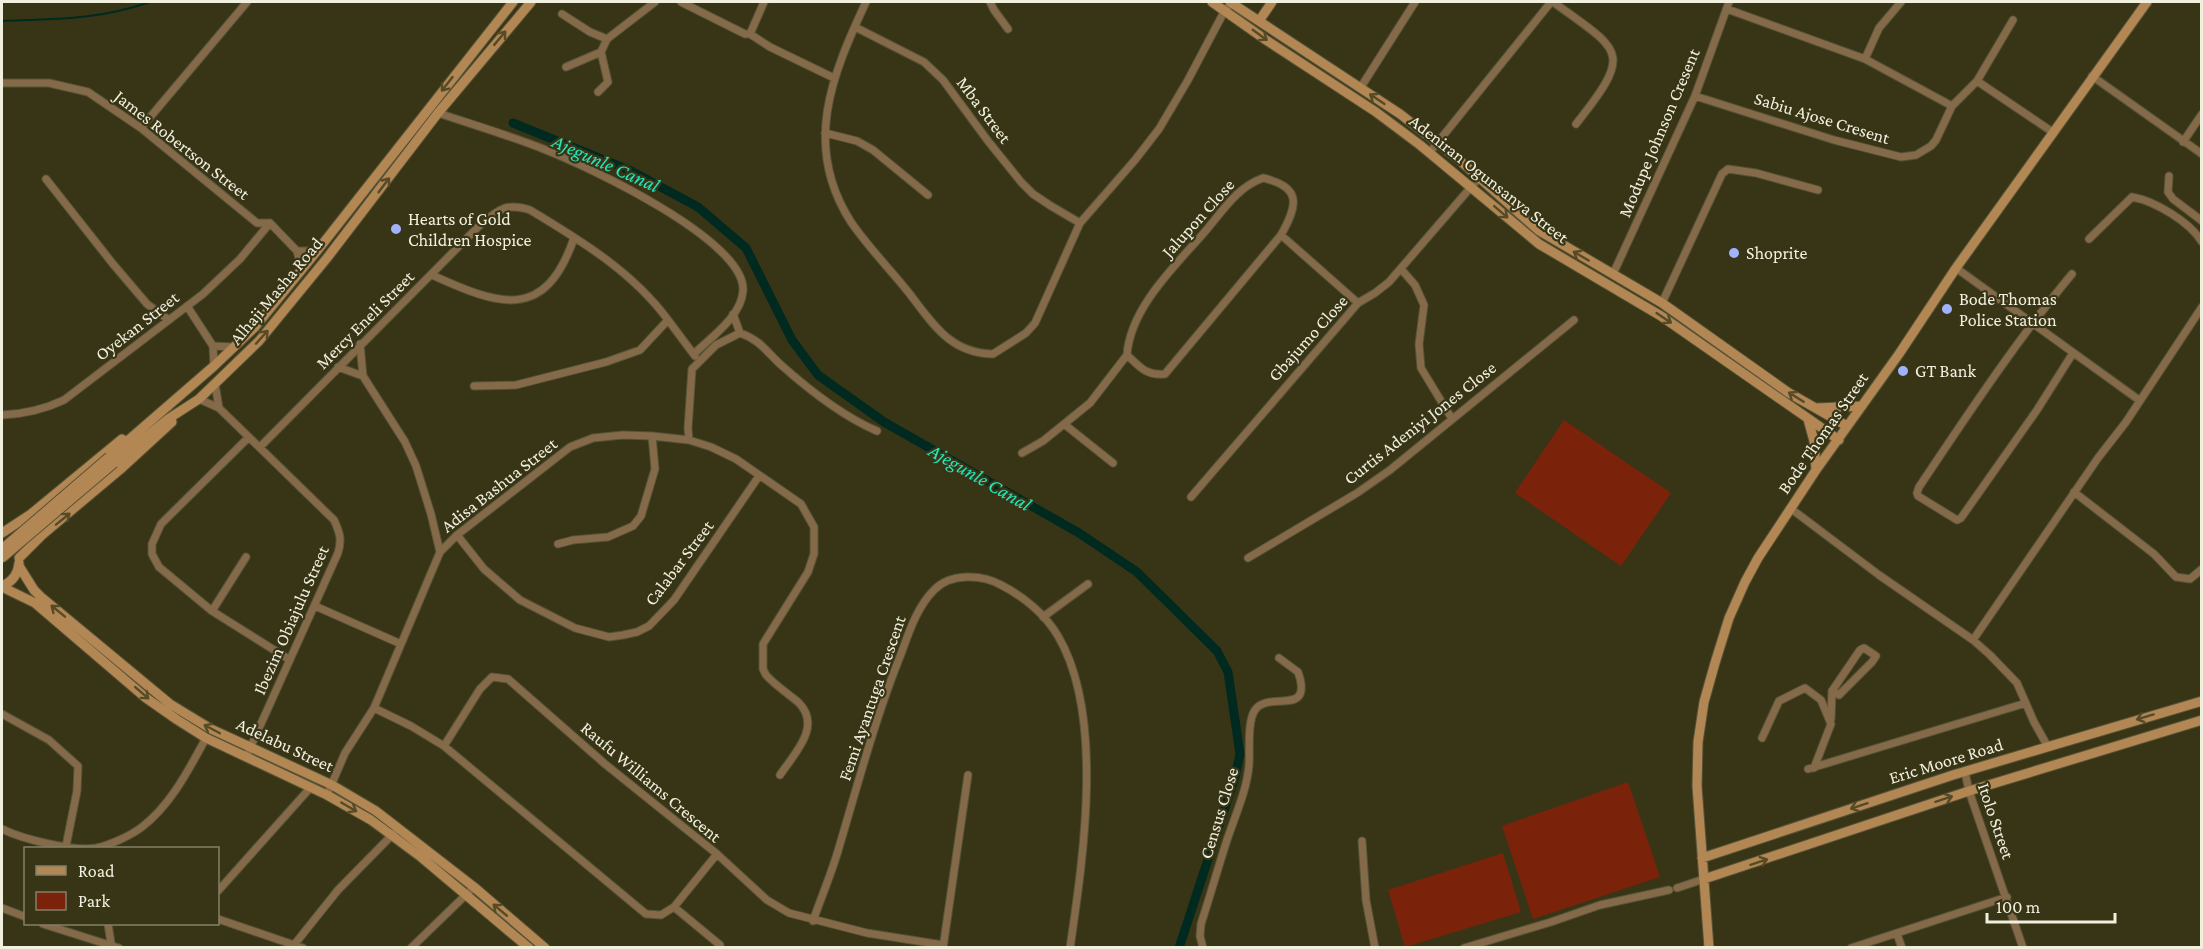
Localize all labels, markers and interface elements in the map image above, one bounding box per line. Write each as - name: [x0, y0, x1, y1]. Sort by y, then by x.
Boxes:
- one-way arrow: [1251, 29, 1267, 41]
- one-way arrow: [494, 30, 507, 46]
- street label: Modupe Johnson Cresent: [1614, 45, 1704, 220]
- street label: Mba Street: [953, 73, 1016, 148]
- one-way arrow: [441, 76, 454, 92]
- street label: James Robertson Street: [109, 85, 254, 205]
- street label: Sabiu Ajose Cresent: [1752, 88, 1893, 149]
- one-way arrow: [1370, 93, 1386, 105]
- street label: Adeniran Ogunsanya Street: [1405, 111, 1573, 248]
- water label: Ajegunle Canal: [548, 129, 664, 198]
- street label: Jalupon Close: [1156, 175, 1238, 263]
- one-way arrow: [377, 177, 390, 193]
- one-way arrow: [1493, 205, 1508, 219]
- place label: Hearts of Gold Children Hospice: [408, 209, 532, 250]
- marker: Hearts of Gold Children Hospice: [389, 222, 403, 236]
- street label: Alhaji Masha Road: [225, 233, 328, 349]
- place label: Shoprite: [1746, 243, 1807, 263]
- marker: Shoprite: [1727, 246, 1741, 260]
- one-way arrow: [1573, 249, 1590, 261]
- street label: Mercy Eneli Street: [312, 266, 419, 373]
- street label: Oyekan Street: [91, 287, 183, 365]
- place label: Bode Thomas Police Station: [1959, 289, 2057, 330]
- street label: Gbajumo Close: [1264, 291, 1353, 386]
- marker: Bode Thomas Police Station: [1940, 302, 1954, 316]
- one-way arrow: [1655, 312, 1672, 324]
- one-way arrow: [255, 330, 269, 345]
- street label: Curtis Adeniyi Jones Close: [1340, 357, 1500, 489]
- place label: GT Bank: [1915, 361, 1976, 381]
- marker: GT Bank: [1896, 364, 1910, 378]
- street label: Bode Thomas Street: [1774, 368, 1873, 497]
- one-way arrow: [1788, 391, 1805, 404]
- street label: Adisa Bashua Street: [437, 433, 562, 536]
- water label: Ajegunle Canal: [924, 438, 1036, 517]
- one-way arrow: [54, 513, 70, 526]
- street label: Calabar Street: [640, 516, 718, 610]
- street label: Ibezim Obiajulu Street: [249, 542, 334, 698]
- one-way arrow: [51, 605, 67, 618]
- street label: Femi Ayantuga Crescent: [834, 612, 910, 783]
- one-way arrow: [134, 687, 150, 700]
- one-way arrow: [2136, 712, 2155, 723]
- street label: Adelabu Street: [233, 714, 338, 777]
- street label: Raufu Williams Crescent: [577, 717, 726, 847]
- one-way arrow: [204, 723, 222, 734]
- street label: Eric Moore Road: [1886, 734, 2006, 788]
- street label: Census Close: [1196, 765, 1242, 861]
- street label: Itolo Street: [1974, 780, 2019, 863]
- one-way arrow: [1934, 793, 1953, 804]
- one-way arrow: [340, 801, 357, 813]
- one-way arrow: [1850, 801, 1869, 812]
- legend: [24, 847, 219, 925]
- one-way arrow: [1750, 855, 1768, 866]
- text: Road: [78, 861, 115, 881]
- scale bar: [1987, 886, 2114, 924]
- text: Park: [78, 891, 110, 911]
- text: 100 m: [1996, 897, 2041, 917]
- one-way arrow: [493, 903, 508, 917]

